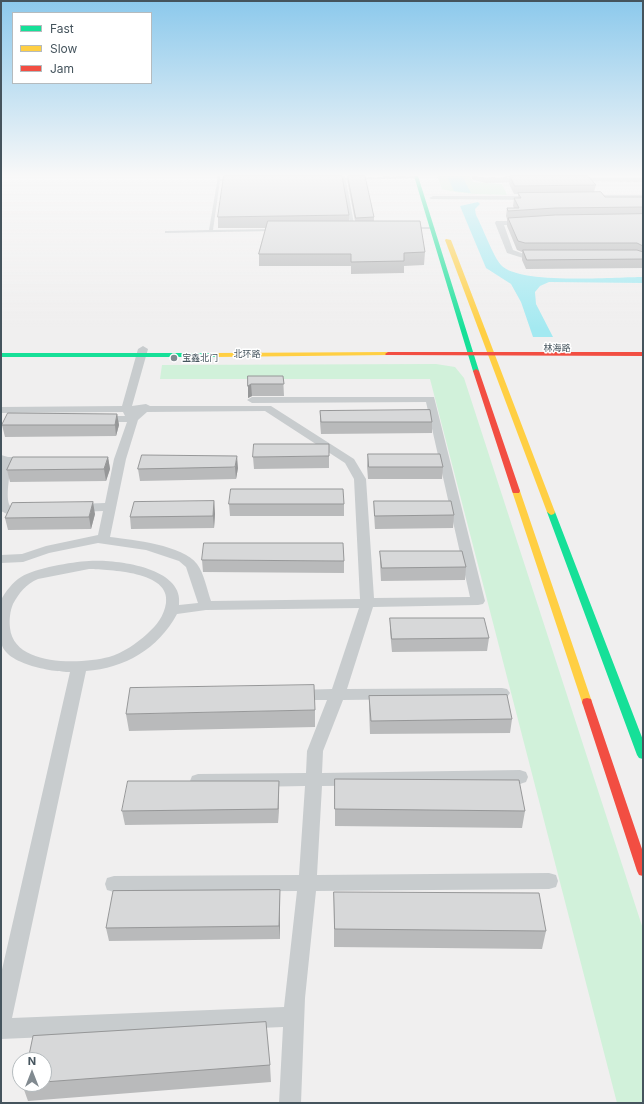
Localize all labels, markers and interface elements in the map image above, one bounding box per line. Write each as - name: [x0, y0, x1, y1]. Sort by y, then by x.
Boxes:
- legend: [12, 12, 152, 84]
- text: Fast: [50, 21, 74, 36]
- text: Slow: [50, 41, 77, 56]
- text: Jam: [50, 61, 74, 76]
- street label: 林海路: [544, 343, 570, 353]
- street label: 北环路: [234, 349, 260, 359]
- marker: 宝鑫北门: [169, 353, 179, 363]
- place label: 宝鑫北门: [182, 353, 218, 363]
- north arrow: [12, 1052, 52, 1092]
- text: N: [28, 1054, 36, 1068]

